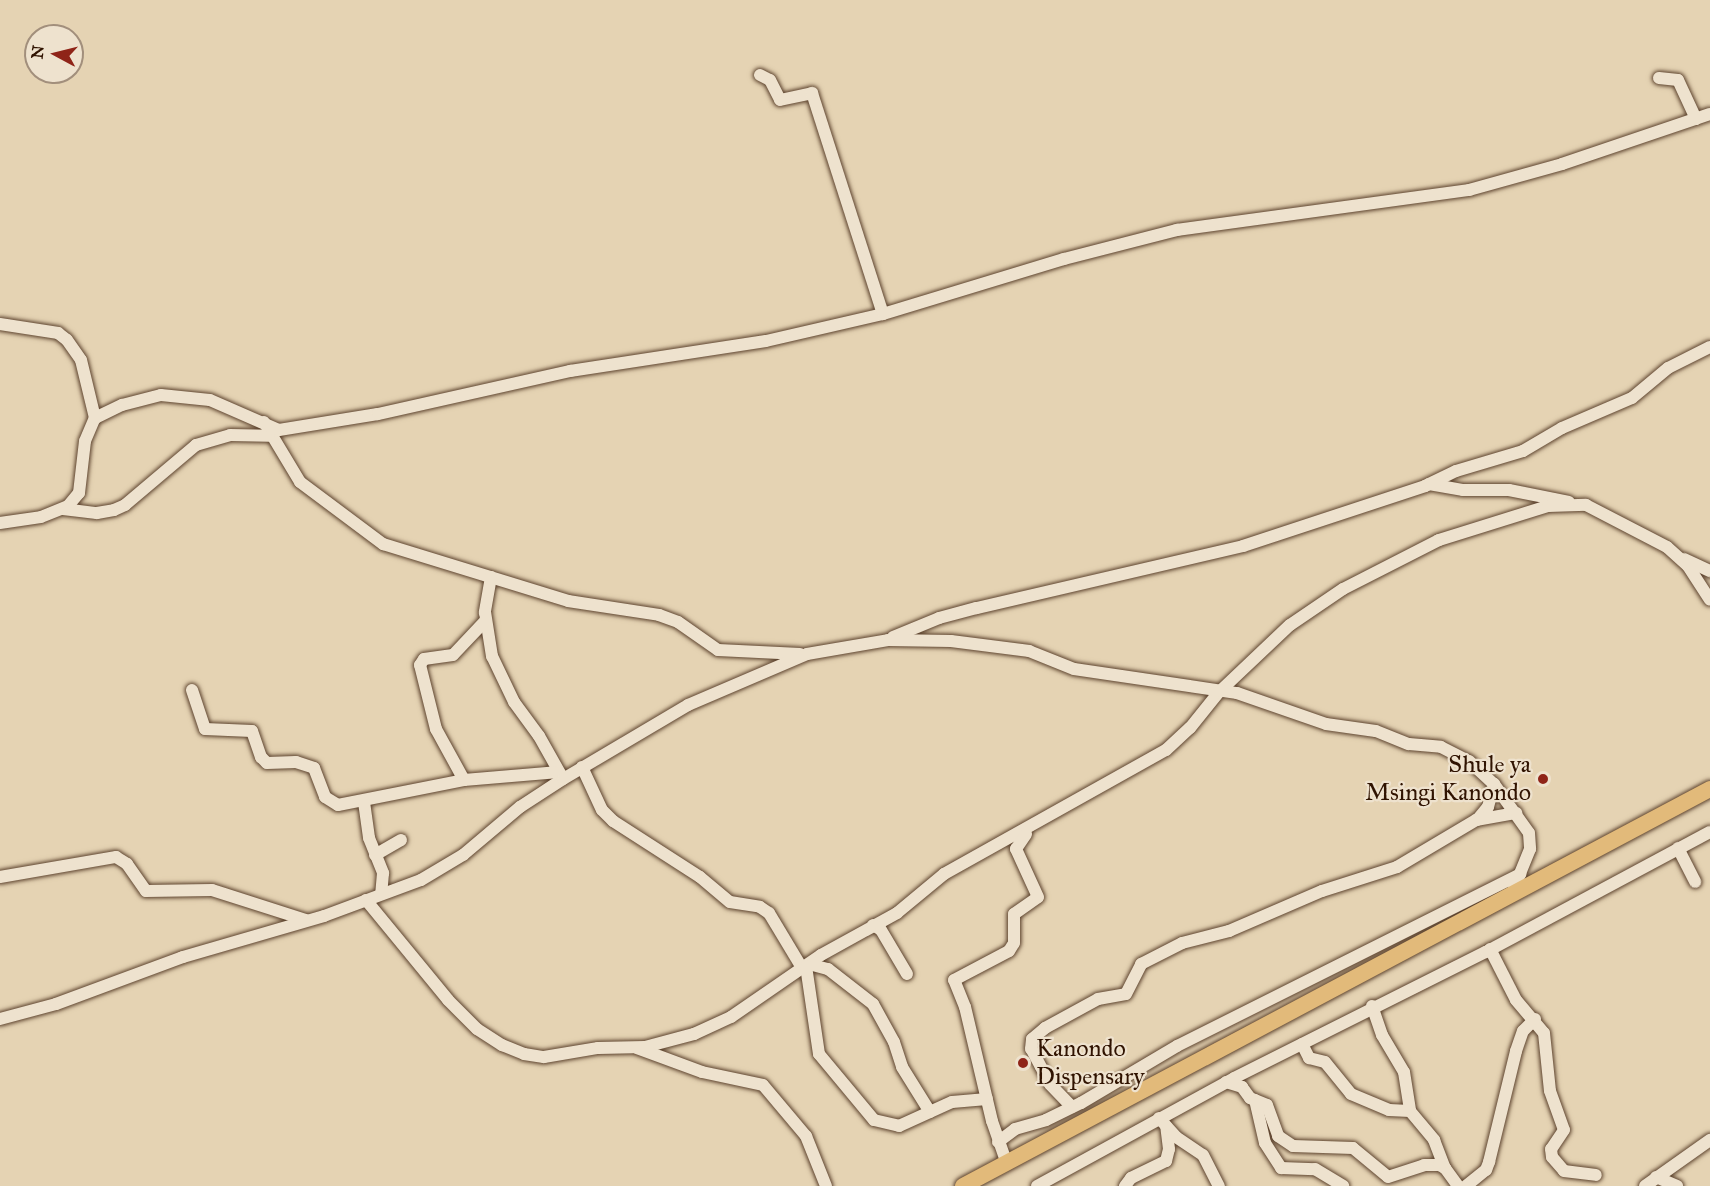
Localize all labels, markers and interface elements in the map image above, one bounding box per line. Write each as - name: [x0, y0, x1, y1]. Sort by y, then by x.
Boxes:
- north arrow: [24, 24, 84, 84]
- text: N: [27, 44, 48, 60]
- place label: Shule ya Msingi Kanondo: [1365, 751, 1531, 807]
- marker: Shule ya Msingi Kanondo: [1536, 772, 1550, 786]
- place label: Kanondo Dispensary: [1036, 1035, 1144, 1091]
- marker: Kanondo Dispensary: [1014, 1054, 1032, 1072]

